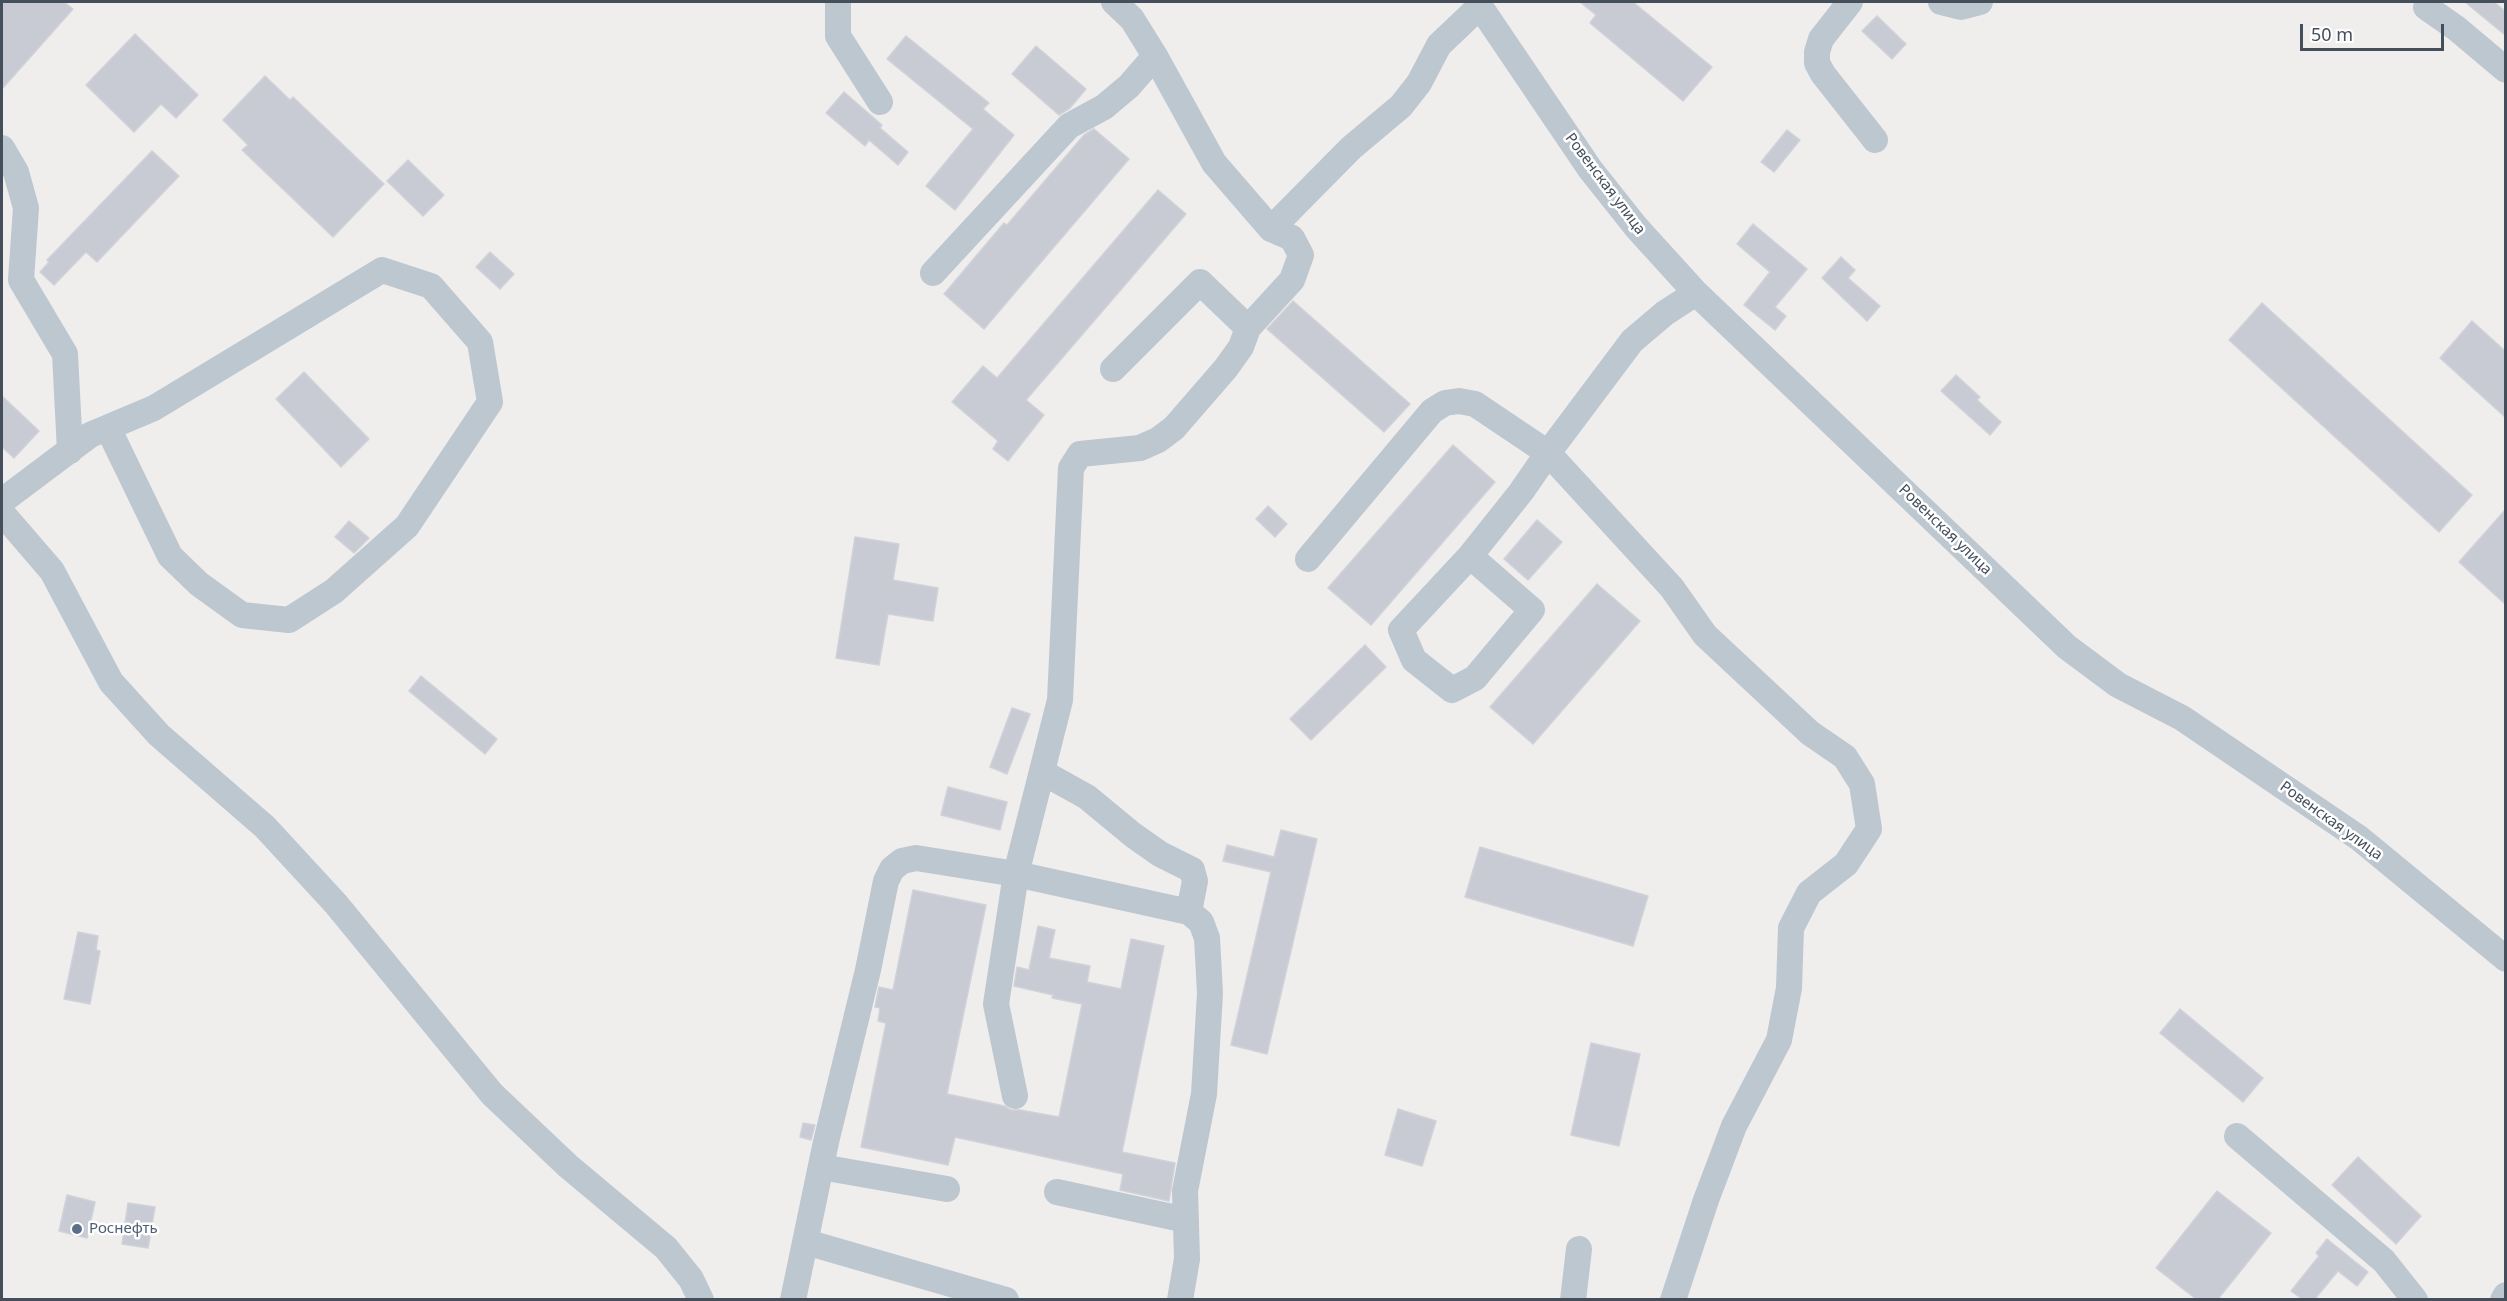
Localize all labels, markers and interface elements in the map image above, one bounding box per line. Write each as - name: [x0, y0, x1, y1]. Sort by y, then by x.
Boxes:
- scale bar: [2303, 12, 2447, 50]
- text: 50 m: [2311, 22, 2353, 46]
- street label: Ровенская улица: [1561, 130, 1649, 238]
- street label: Ровенская улица: [1895, 481, 1995, 579]
- street label: Ровенская улица: [2276, 778, 2386, 864]
- place label: Роснефть: [89, 1220, 158, 1238]
- marker: Роснефть: [70, 1222, 84, 1236]

